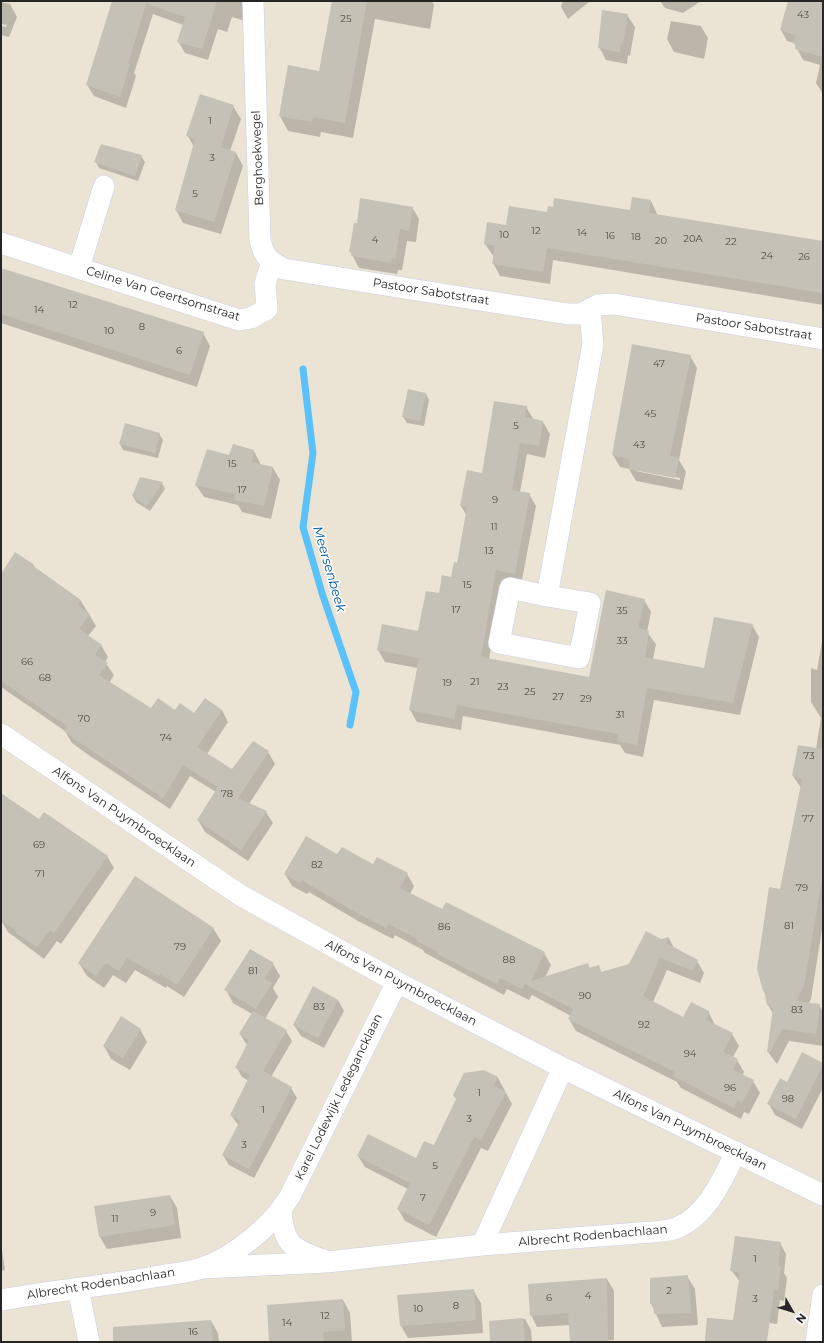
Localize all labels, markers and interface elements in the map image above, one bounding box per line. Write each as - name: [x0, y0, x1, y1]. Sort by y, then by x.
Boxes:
- house number: 43: [797, 9, 809, 21]
- house number: 25: [340, 13, 352, 25]
- street label: Berghoekwegel: [249, 110, 267, 206]
- house number: 1: [208, 115, 212, 127]
- house number: 3: [209, 152, 215, 164]
- house number: 5: [192, 188, 198, 200]
- house number: 12: [531, 225, 541, 237]
- house number: 14: [577, 227, 587, 239]
- house number: 10: [499, 229, 509, 241]
- house number: 16: [605, 230, 615, 242]
- house number: 18: [631, 231, 641, 243]
- house number: 20A: [683, 233, 703, 245]
- house number: 4: [372, 234, 378, 246]
- house number: 20: [655, 235, 667, 247]
- house number: 22: [725, 236, 737, 248]
- house number: 24: [761, 250, 773, 262]
- house number: 26: [798, 251, 810, 263]
- street label: Celine Van Geertsomstraat: [84, 264, 242, 324]
- street label: Pastoor Sabotstraat: [372, 276, 490, 308]
- house number: 12: [68, 299, 78, 311]
- house number: 14: [34, 304, 44, 316]
- street label: Pastoor Sabotstraat: [695, 311, 813, 343]
- house number: 8: [139, 321, 145, 333]
- house number: 10: [104, 325, 114, 337]
- house number: 6: [176, 345, 182, 357]
- house number: 47: [653, 358, 665, 370]
- house number: 45: [644, 408, 656, 420]
- house number: 5: [513, 420, 519, 432]
- house number: 43: [633, 439, 645, 451]
- house number: 15: [227, 458, 237, 470]
- house number: 17: [237, 484, 247, 496]
- house number: 9: [492, 494, 498, 506]
- house number: 11: [490, 521, 498, 533]
- water label: Meersenbeek: [309, 524, 349, 614]
- house number: 13: [484, 545, 494, 557]
- house number: 15: [462, 579, 472, 591]
- house number: 17: [451, 604, 461, 616]
- house number: 35: [616, 605, 628, 617]
- house number: 33: [616, 635, 628, 647]
- house number: 66: [21, 656, 33, 668]
- house number: 68: [39, 672, 51, 684]
- house number: 21: [470, 676, 480, 688]
- house number: 19: [442, 677, 452, 689]
- house number: 23: [497, 681, 509, 693]
- house number: 25: [524, 686, 536, 698]
- house number: 27: [552, 691, 564, 703]
- house number: 29: [580, 693, 592, 705]
- house number: 31: [615, 709, 625, 721]
- house number: 70: [78, 713, 90, 725]
- house number: 74: [160, 732, 172, 744]
- house number: 73: [803, 750, 815, 762]
- street label: Alfons Van Puymbroecklaan: [50, 764, 198, 870]
- house number: 78: [221, 788, 233, 800]
- house number: 77: [802, 813, 814, 825]
- house number: 69: [33, 839, 45, 851]
- house number: 82: [311, 859, 323, 871]
- house number: 71: [35, 868, 45, 880]
- house number: 79: [796, 882, 808, 894]
- house number: 81: [784, 920, 794, 932]
- house number: 86: [438, 921, 450, 933]
- street label: Alfons Van Puymbroecklaan: [323, 937, 479, 1029]
- house number: 79: [174, 941, 186, 953]
- house number: 88: [503, 954, 515, 966]
- house number: 81: [248, 965, 258, 977]
- house number: 90: [579, 990, 591, 1002]
- house number: 83: [313, 1001, 325, 1013]
- house number: 83: [791, 1004, 803, 1016]
- street label: Karel Lodewijk Ledegancklaan: [292, 1012, 386, 1182]
- house number: 92: [638, 1019, 650, 1031]
- house number: 94: [684, 1048, 696, 1060]
- house number: 96: [724, 1082, 736, 1094]
- street label: Alfons Van Puymbroecklaan: [611, 1086, 769, 1174]
- house number: 1: [477, 1087, 481, 1099]
- house number: 98: [782, 1093, 794, 1105]
- house number: 1: [261, 1104, 265, 1116]
- house number: 3: [466, 1113, 472, 1125]
- house number: 3: [241, 1139, 247, 1151]
- house number: 5: [432, 1160, 438, 1172]
- house number: 7: [420, 1192, 426, 1204]
- house number: 9: [150, 1207, 156, 1219]
- house number: 11: [111, 1213, 119, 1225]
- street label: Albrecht Rodenbachlaan: [518, 1222, 668, 1250]
- house number: 1: [753, 1253, 757, 1265]
- street label: Albrecht Rodenbachlaan: [26, 1265, 176, 1303]
- house number: 2: [666, 1285, 672, 1297]
- house number: 4: [585, 1290, 591, 1302]
- north arrow: [772, 1291, 812, 1331]
- house number: 6: [546, 1292, 552, 1304]
- house number: 3: [752, 1293, 758, 1305]
- house number: 8: [453, 1300, 459, 1312]
- house number: 10: [413, 1303, 423, 1315]
- house number: 12: [320, 1310, 330, 1322]
- text: N: [793, 1311, 810, 1326]
- house number: 14: [282, 1317, 292, 1329]
- house number: 16: [188, 1326, 198, 1338]

